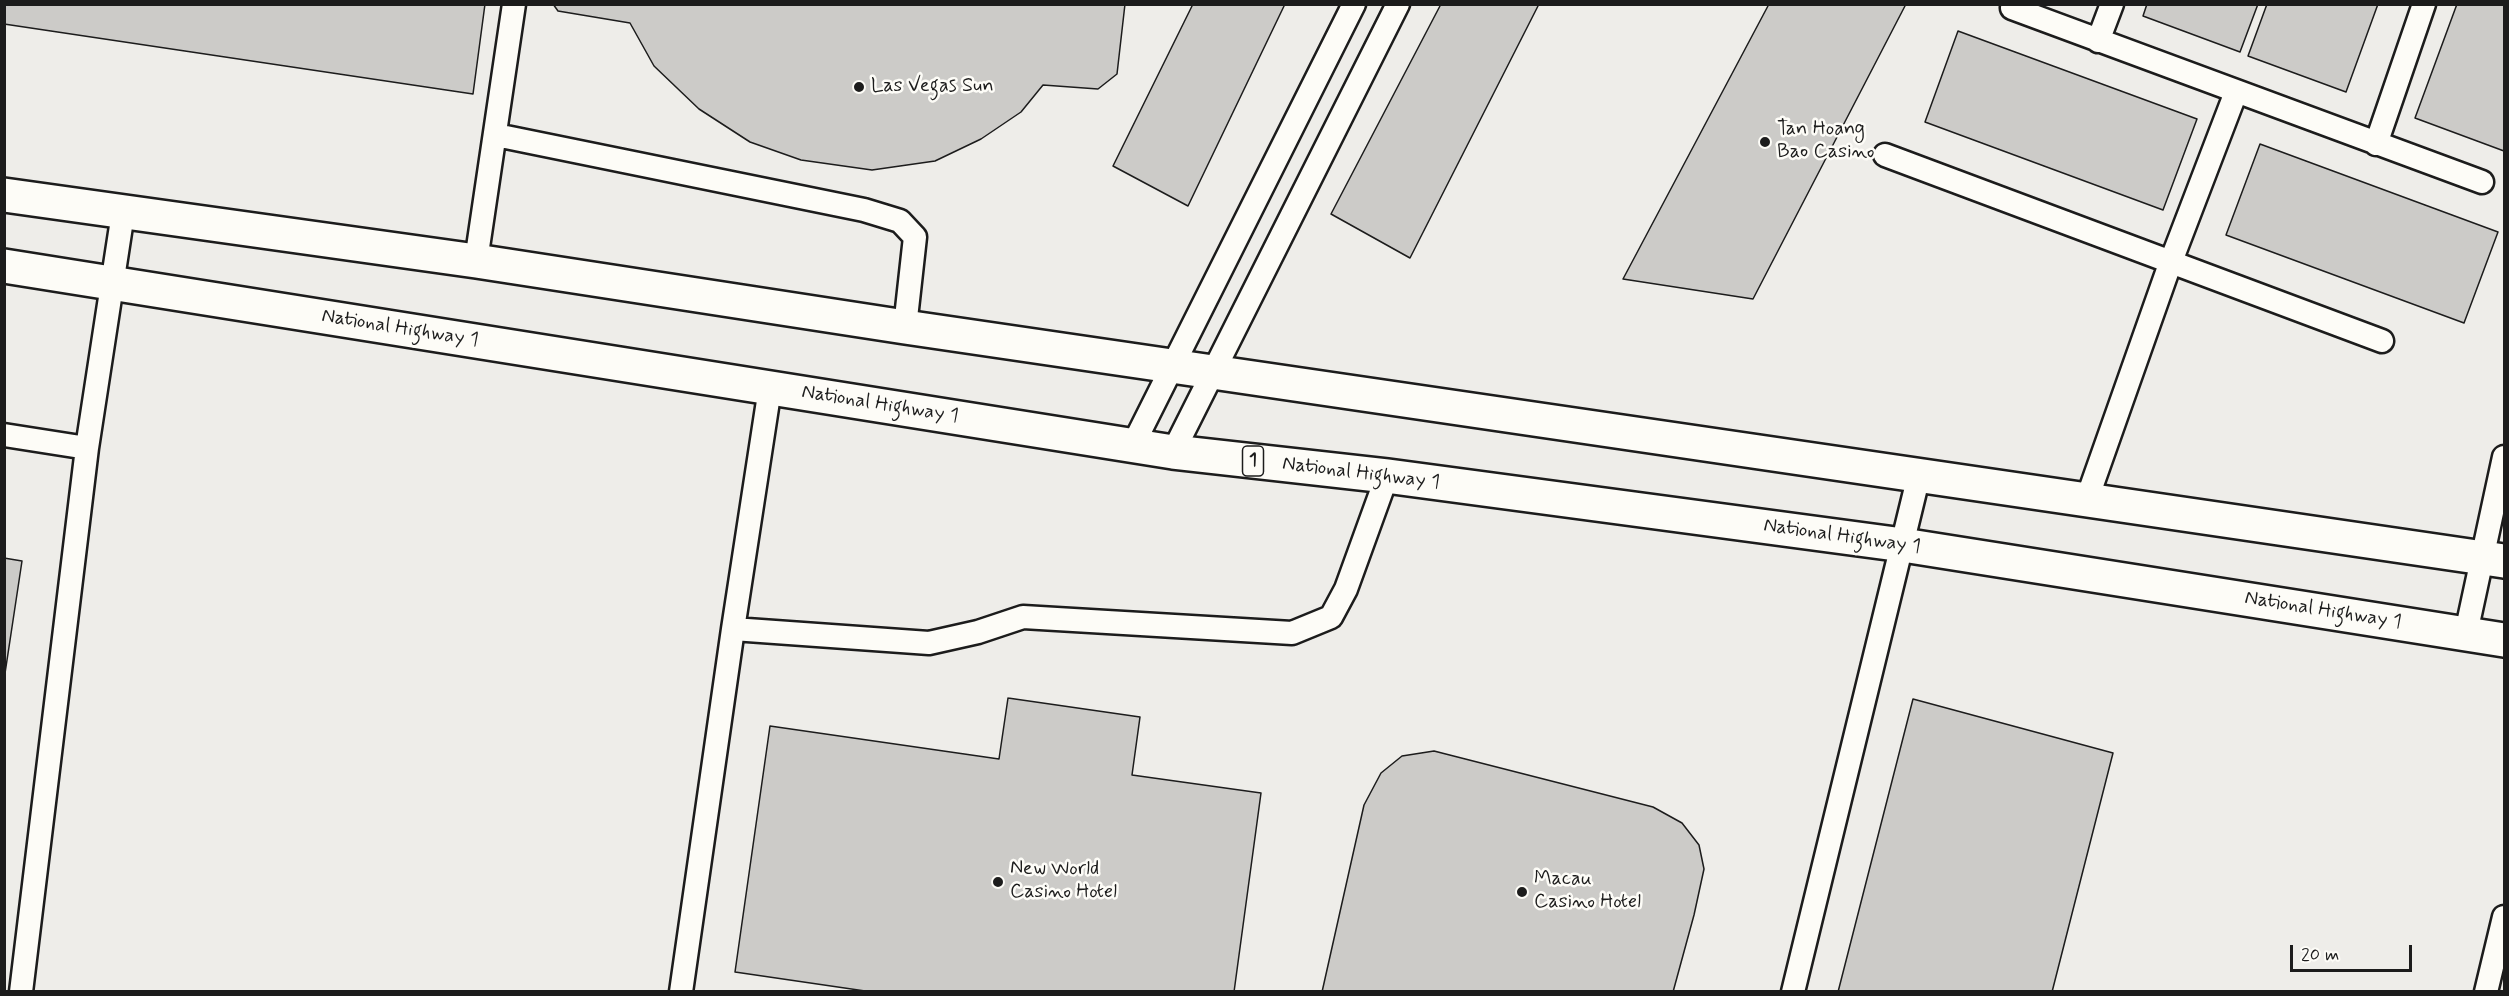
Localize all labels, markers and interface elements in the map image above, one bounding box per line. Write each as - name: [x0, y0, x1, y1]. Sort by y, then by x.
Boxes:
- place label: Las Vegas Sun: [871, 75, 994, 99]
- marker: Las Vegas Sun: [852, 80, 866, 94]
- place label: Tan Hoang Bao Casino: [1777, 118, 1874, 165]
- marker: Tan Hoang Bao Casino: [1758, 135, 1772, 149]
- street label: National Highway 1: [320, 305, 480, 353]
- street label: National Highway 1: [800, 381, 960, 429]
- road number: 1: [1242, 446, 1264, 476]
- street label: National Highway 1: [1281, 452, 1441, 496]
- street label: National Highway 1: [1762, 514, 1922, 560]
- street label: National Highway 1: [2243, 587, 2403, 635]
- place label: New World Casino Hotel: [1010, 858, 1117, 905]
- place label: Macau Casino Hotel: [1534, 868, 1641, 915]
- marker: New World Casino Hotel: [991, 875, 1005, 889]
- marker: Macau Casino Hotel: [1515, 885, 1529, 899]
- scale bar: [2293, 933, 2414, 971]
- text: 20 m: [2301, 943, 2339, 967]

